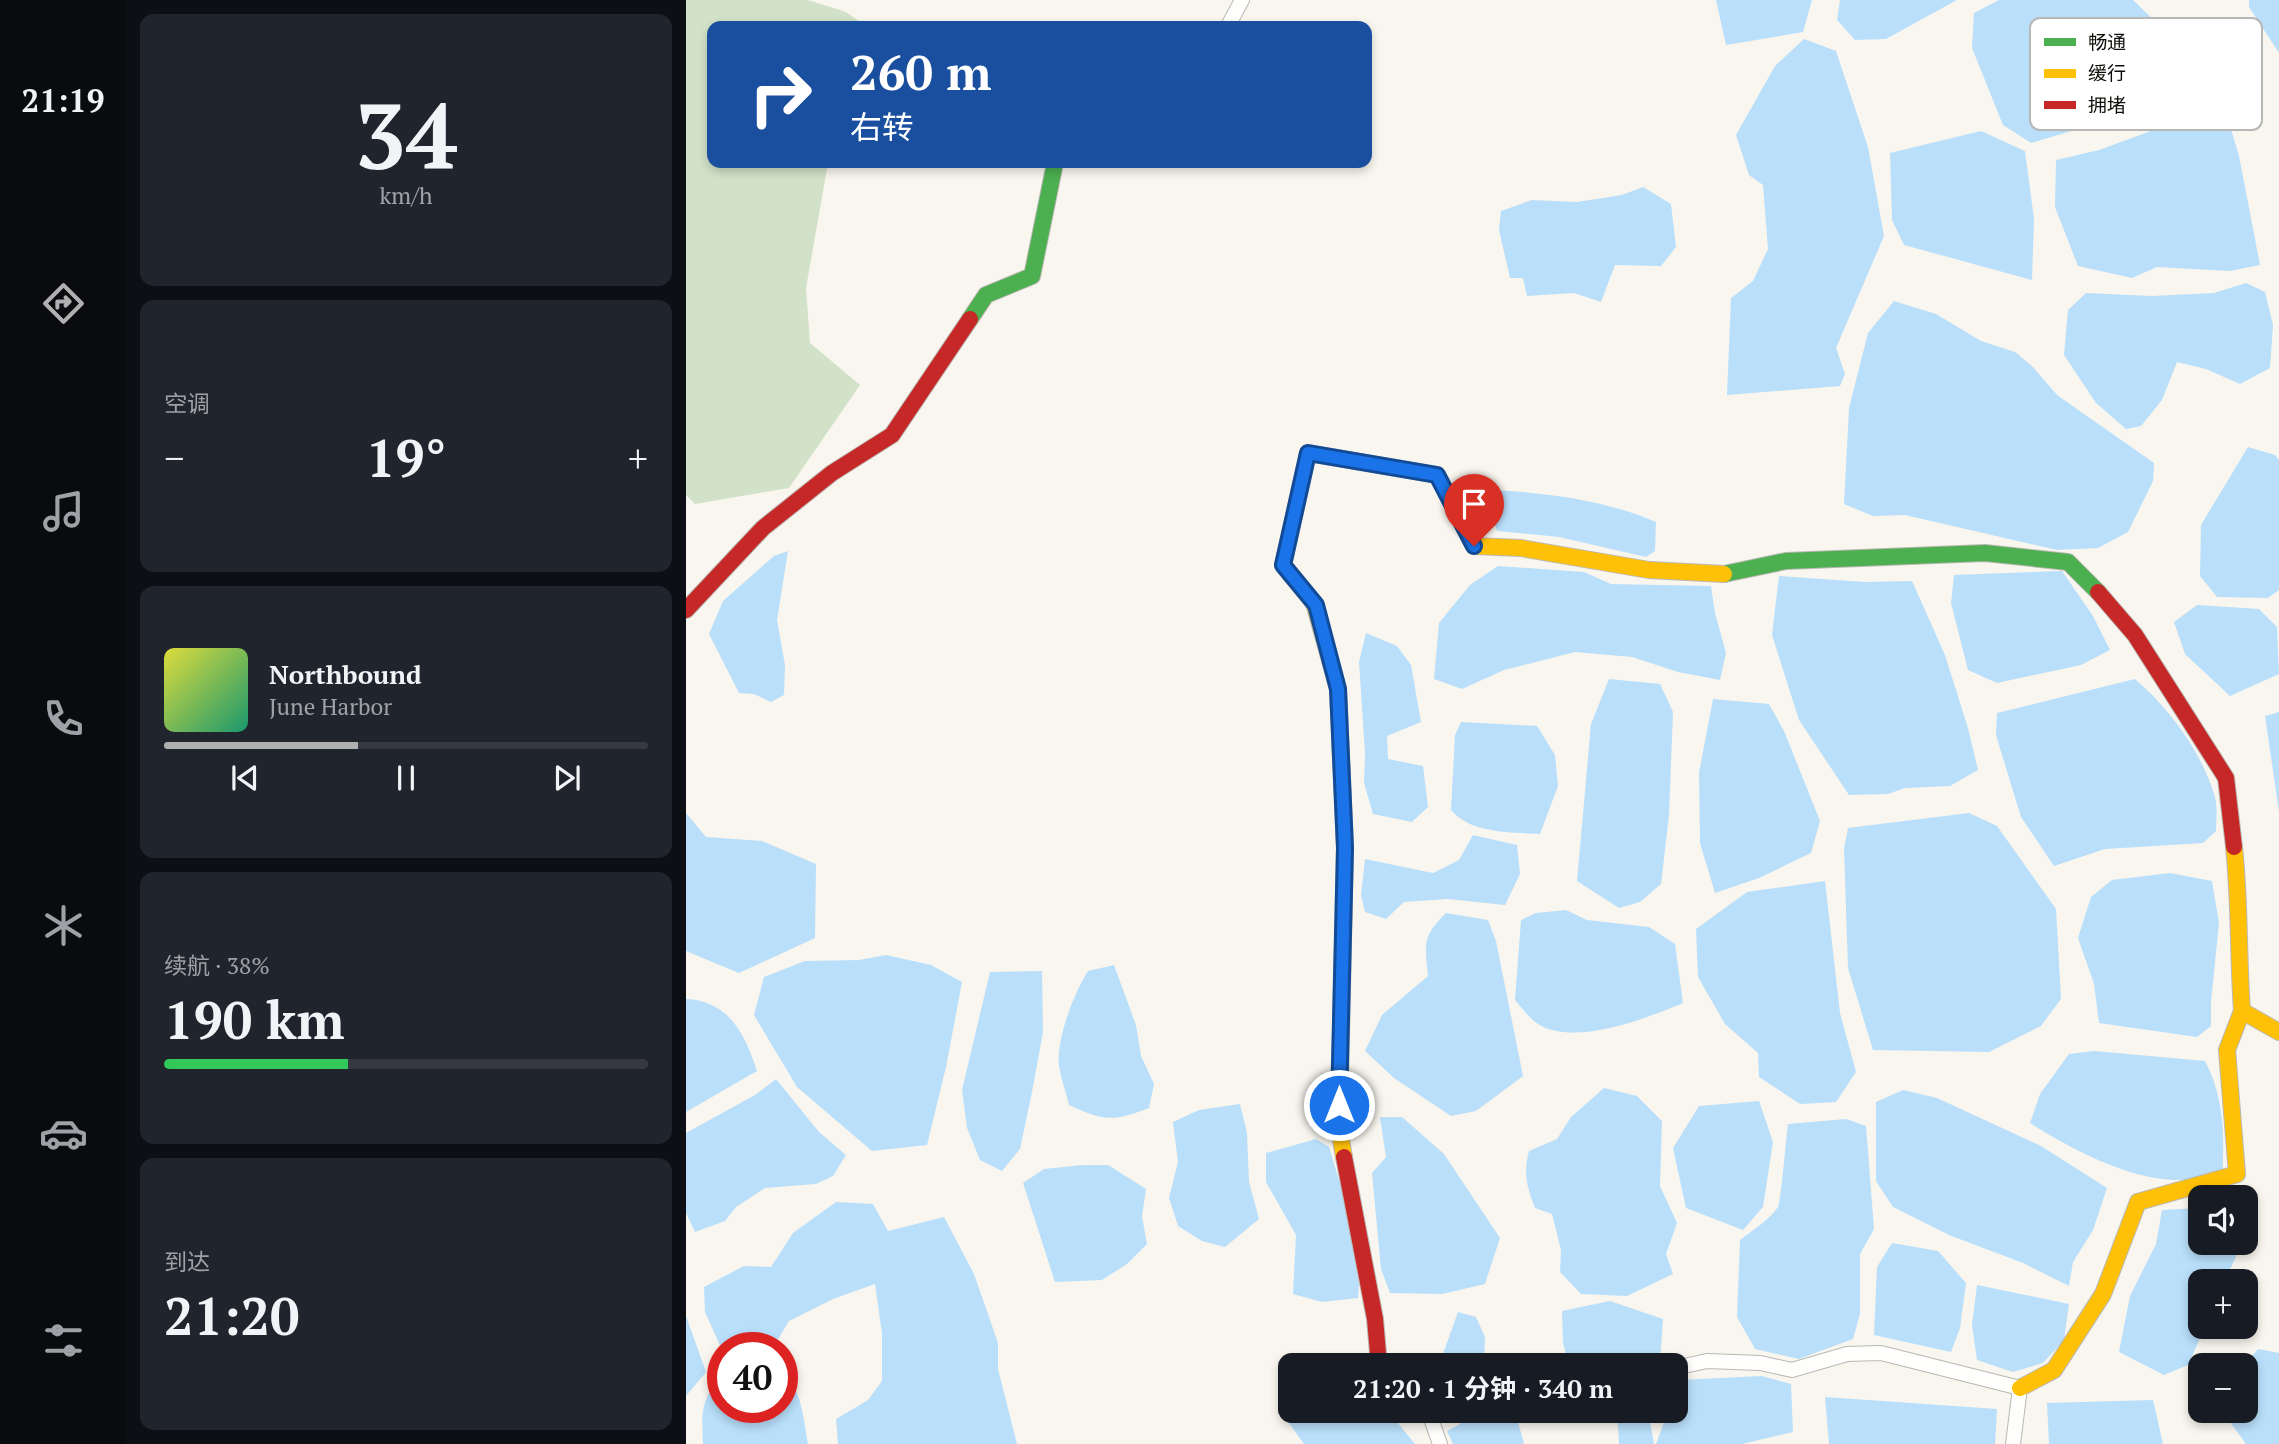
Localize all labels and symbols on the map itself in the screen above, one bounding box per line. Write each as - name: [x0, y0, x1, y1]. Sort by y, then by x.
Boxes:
- legend: [2030, 18, 2262, 130]
- text: 畅通: [2088, 29, 2126, 54]
- text: 缓行: [2088, 60, 2126, 85]
- text: 拥堵: [2088, 92, 2126, 117]
- pin: [1444, 474, 1504, 546]
- position arrow: [1302, 1068, 1376, 1142]
- speed limit sign: 40: [707, 1332, 798, 1423]

